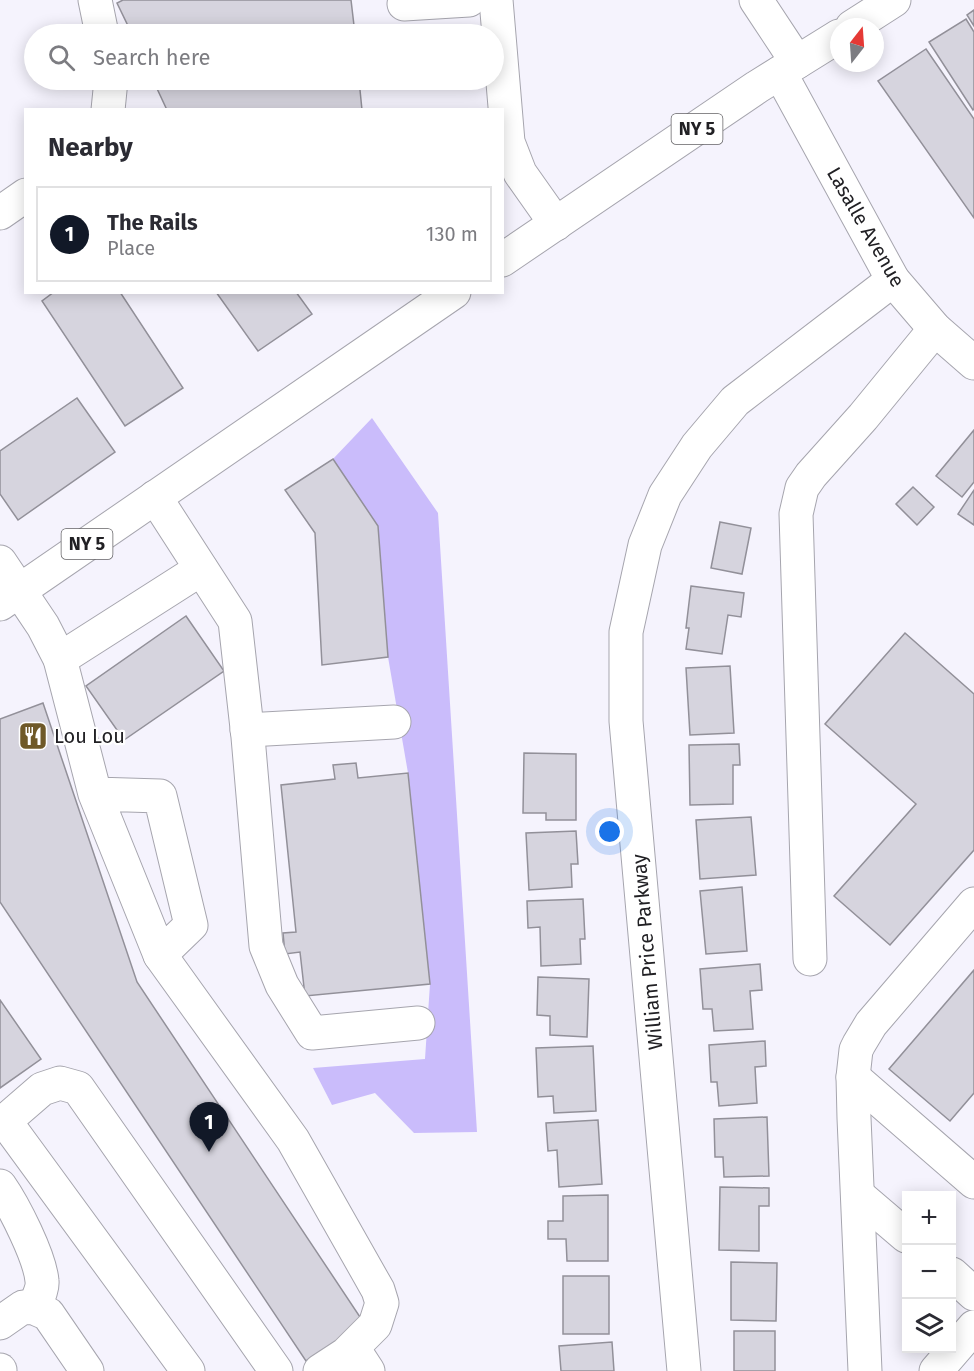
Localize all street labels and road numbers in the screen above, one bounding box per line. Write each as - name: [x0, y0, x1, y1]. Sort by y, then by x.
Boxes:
- road number: NY 5: [672, 114, 722, 144]
- street label: Lasalle Avenue: [822, 163, 910, 291]
- road number: NY 5: [62, 529, 112, 559]
- street label: William Price Parkway: [626, 853, 668, 1051]

